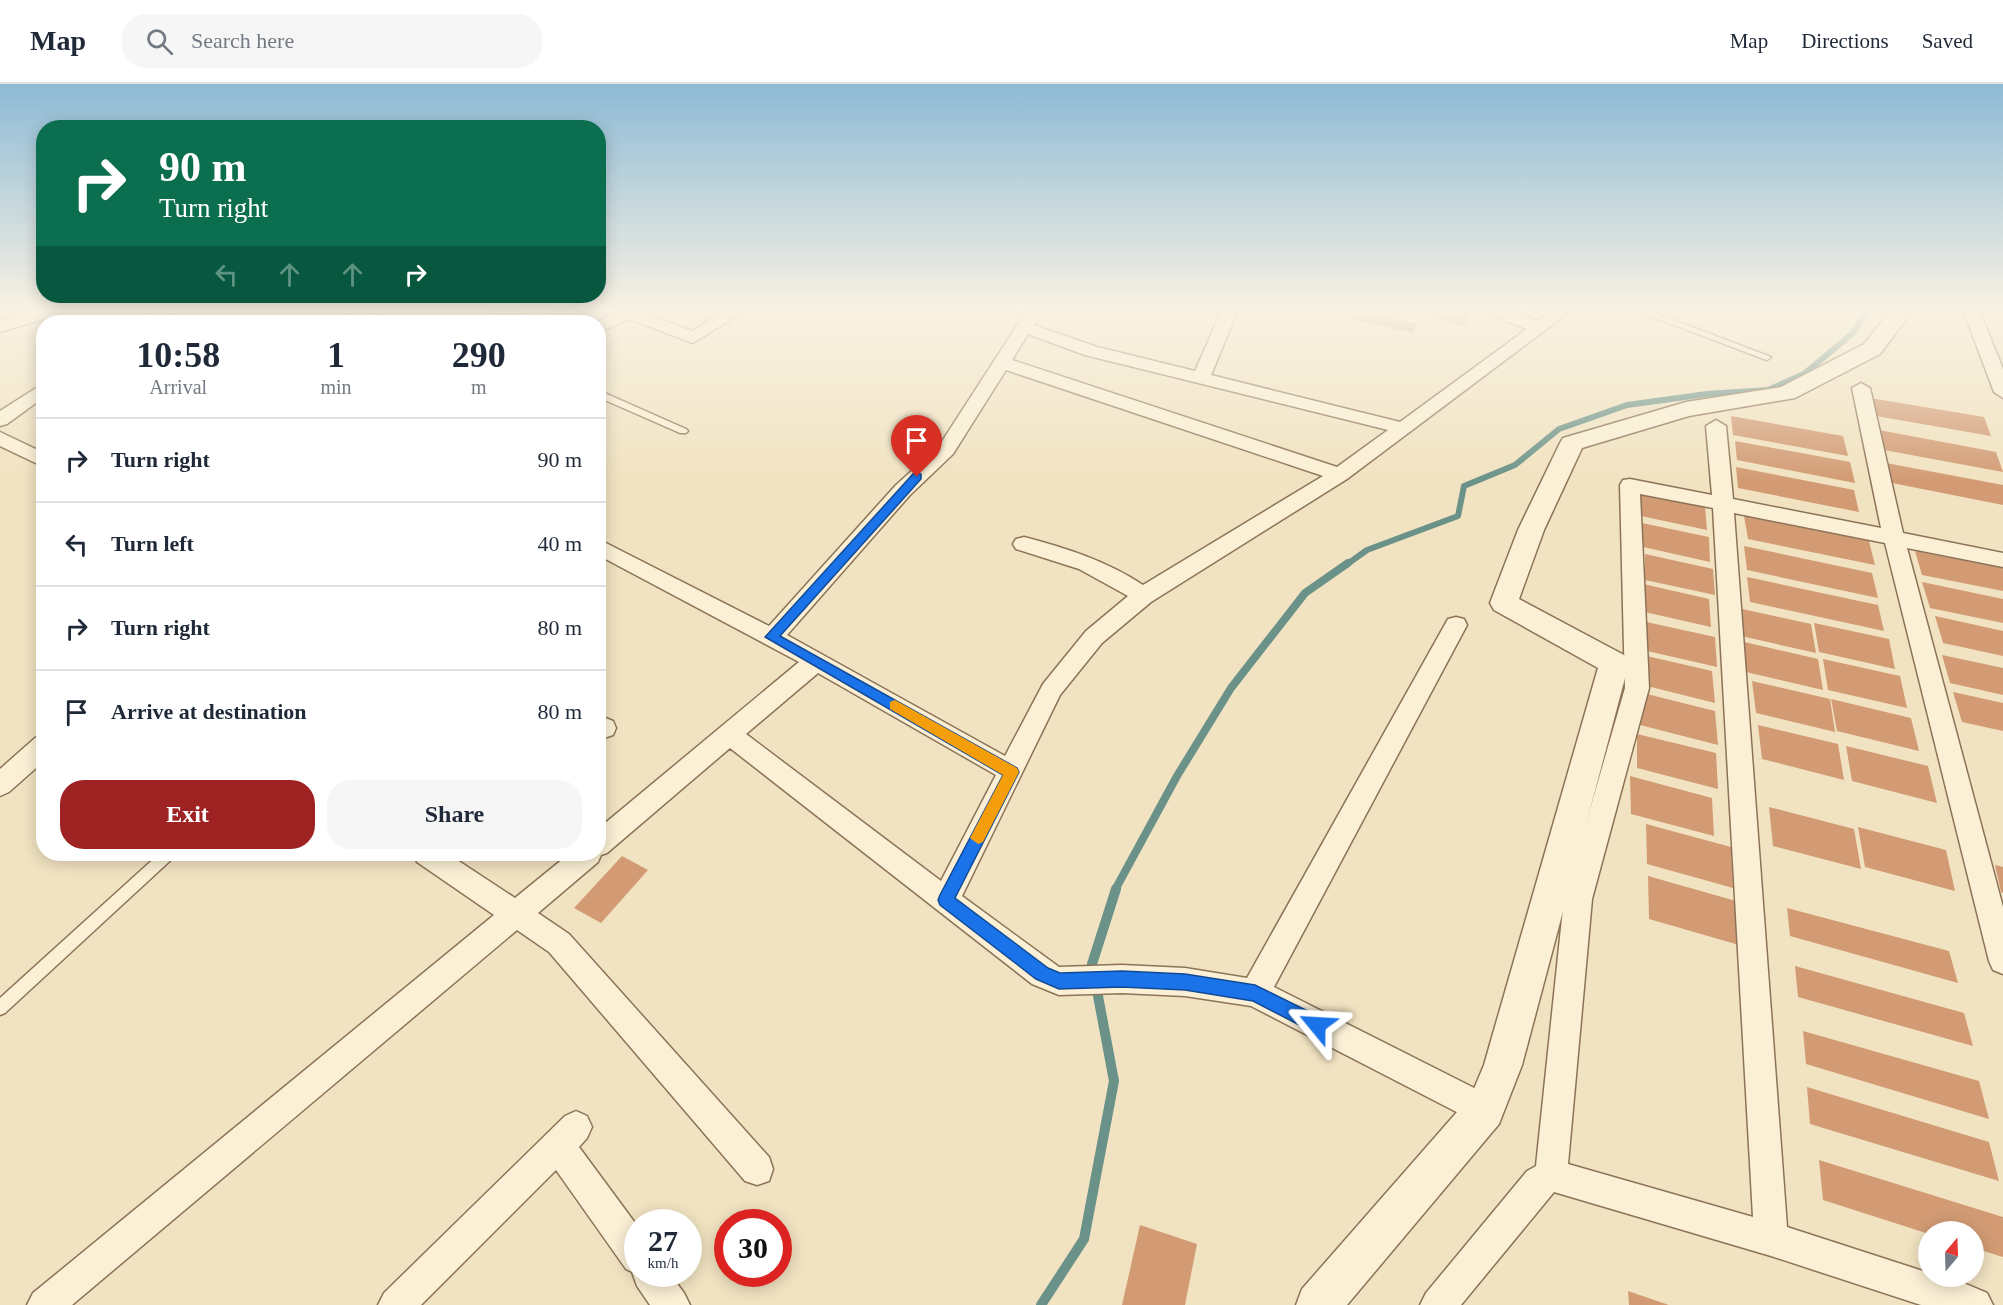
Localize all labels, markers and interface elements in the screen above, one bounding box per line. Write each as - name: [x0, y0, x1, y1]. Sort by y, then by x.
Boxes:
- search box: [122, 14, 542, 68]
- text: Map: [30, 25, 86, 56]
- icon: search: [143, 25, 176, 58]
- text: Search here: [191, 28, 294, 53]
- text: Map: [1730, 29, 1768, 53]
- text: Directions: [1801, 29, 1889, 53]
- text: Saved: [1922, 29, 1973, 53]
- icon: right: [60, 144, 138, 222]
- text: 90 m: [159, 144, 247, 190]
- text: Turn right: [159, 193, 268, 223]
- icon: left: [210, 258, 243, 291]
- icon: ahead: [273, 258, 306, 291]
- icon: ahead: [336, 258, 369, 291]
- icon: right: [399, 258, 432, 291]
- text: 10:58: [136, 335, 220, 375]
- text: 1: [327, 335, 345, 375]
- text: 290: [452, 335, 506, 375]
- text: Arrival: [149, 376, 207, 398]
- text: min: [320, 376, 352, 398]
- text: m: [471, 376, 487, 398]
- pin: [891, 415, 942, 477]
- icon: arrive: [900, 424, 933, 457]
- icon: right: [60, 444, 93, 477]
- text: Turn right: [111, 447, 210, 472]
- text: 90 m: [537, 447, 582, 472]
- icon: left: [60, 528, 93, 561]
- text: Turn left: [111, 531, 194, 556]
- text: 40 m: [537, 531, 582, 556]
- icon: right: [60, 612, 93, 645]
- text: Turn right: [111, 615, 210, 640]
- text: 80 m: [537, 615, 582, 640]
- icon: arrive: [60, 696, 93, 729]
- text: Arrive at destination: [111, 699, 307, 724]
- text: 80 m: [537, 699, 582, 724]
- button: Exit: [60, 780, 315, 849]
- button: Share: [327, 780, 582, 849]
- position arrow: [1285, 993, 1349, 1057]
- speed limit sign: 30: [714, 1209, 792, 1287]
- north arrow: [1918, 1221, 1984, 1287]
- map controls: [1918, 1221, 1984, 1287]
- text: 27: [648, 1224, 678, 1257]
- text: km/h: [648, 1255, 678, 1271]

